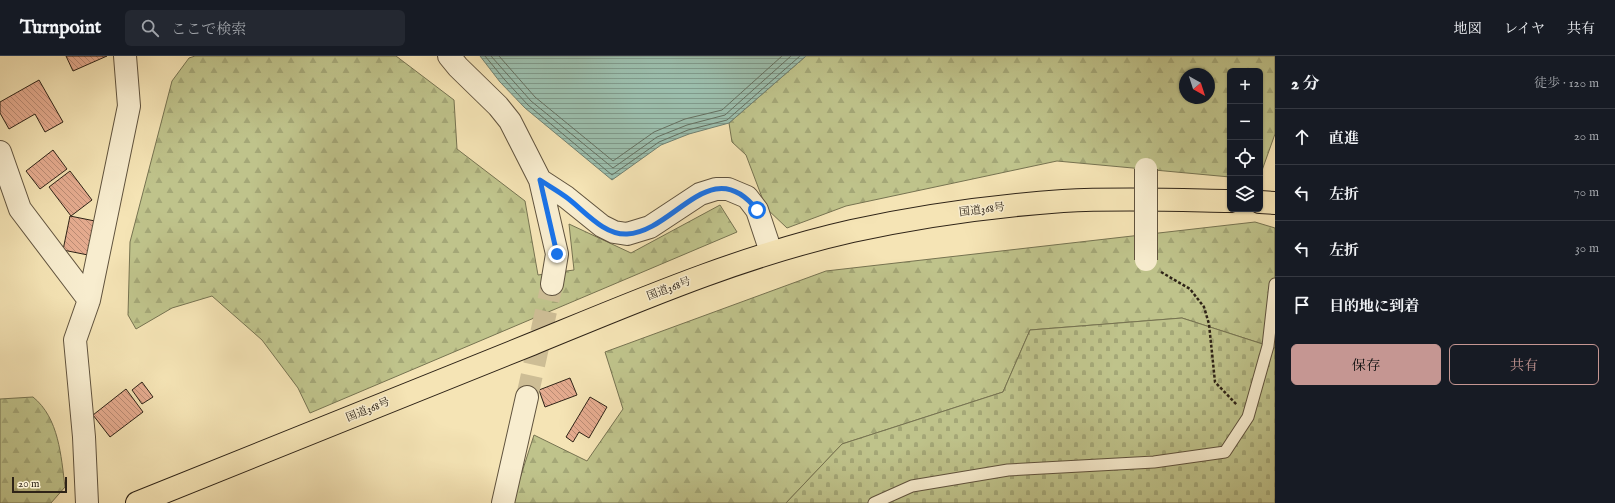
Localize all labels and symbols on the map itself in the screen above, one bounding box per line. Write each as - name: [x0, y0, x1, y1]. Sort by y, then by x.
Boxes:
- north arrow: [1179, 68, 1215, 104]
- street label: 国道368号: [958, 200, 1006, 220]
- route start: [748, 201, 766, 219]
- route end: [548, 245, 566, 263]
- street label: 国道368号: [645, 274, 693, 304]
- street label: 国道368号: [344, 395, 392, 425]
- scale bar: [12, 475, 67, 494]

